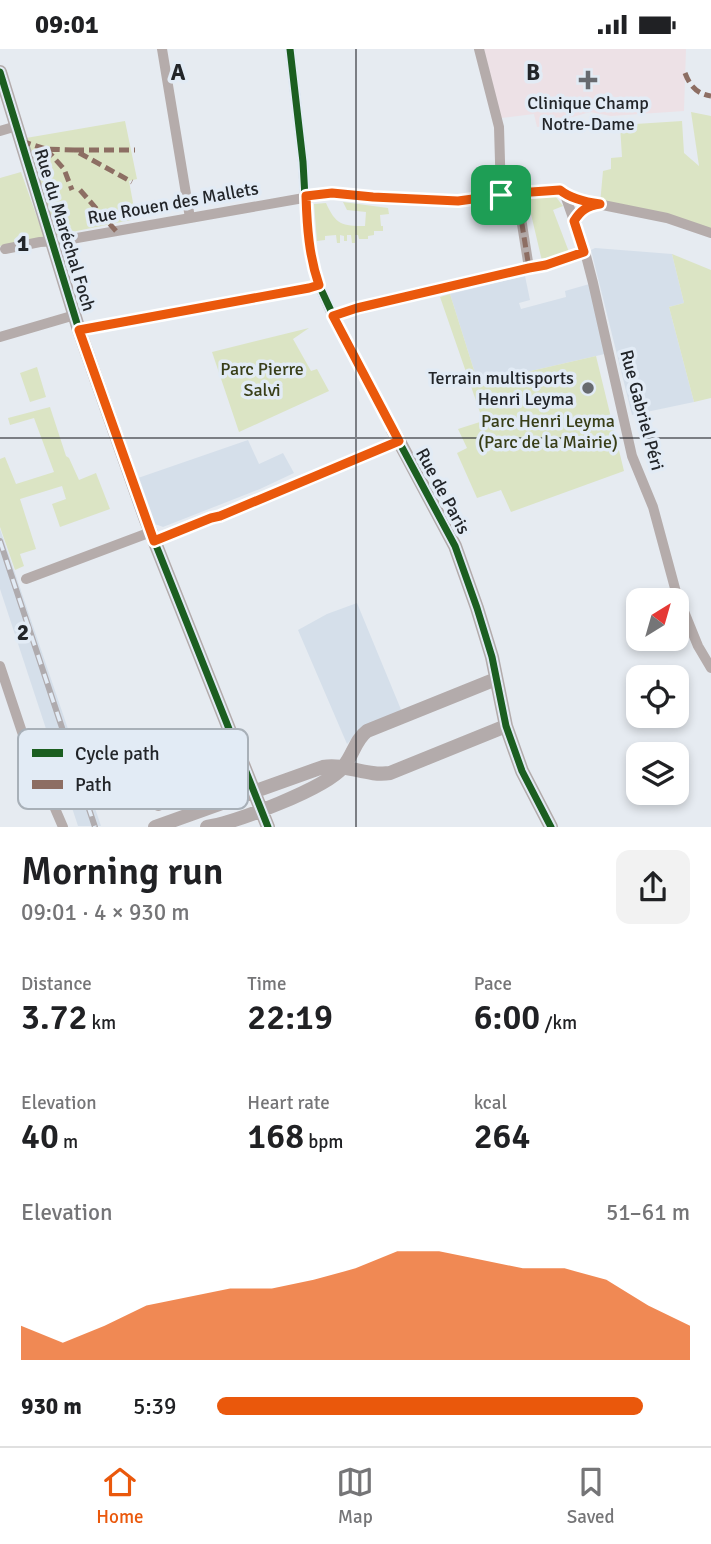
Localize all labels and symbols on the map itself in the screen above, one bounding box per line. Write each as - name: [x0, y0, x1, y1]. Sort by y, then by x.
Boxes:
- text: A: [171, 58, 186, 87]
- text: B: [526, 58, 540, 87]
- marker: Clinique Champ Notre-Dame: [578, 70, 598, 90]
- place label: Clinique Champ Notre-Dame: [527, 92, 649, 135]
- street label: Rue du Maréchal Foch: [30, 146, 100, 314]
- pin: [471, 165, 531, 225]
- street label: Rue Rouen des Mallets: [86, 177, 260, 229]
- text: 1: [17, 229, 29, 258]
- street label: Rue Gabriel Péri: [615, 347, 669, 473]
- park label: Parc Pierre Salvi: [220, 358, 304, 401]
- place label: Terrain multisports Henri Leyma: [428, 367, 574, 410]
- marker: Terrain multisports Henri Leyma: [580, 380, 596, 396]
- park label: Parc Henri Leyma (Parc de la Mairie): [478, 410, 618, 453]
- street label: Rue de Paris: [411, 444, 475, 538]
- north arrow: [626, 588, 690, 651]
- text: 2: [17, 618, 29, 647]
- legend: [18, 729, 248, 809]
- text: Cycle path: [75, 742, 160, 766]
- text: Path: [75, 773, 112, 797]

